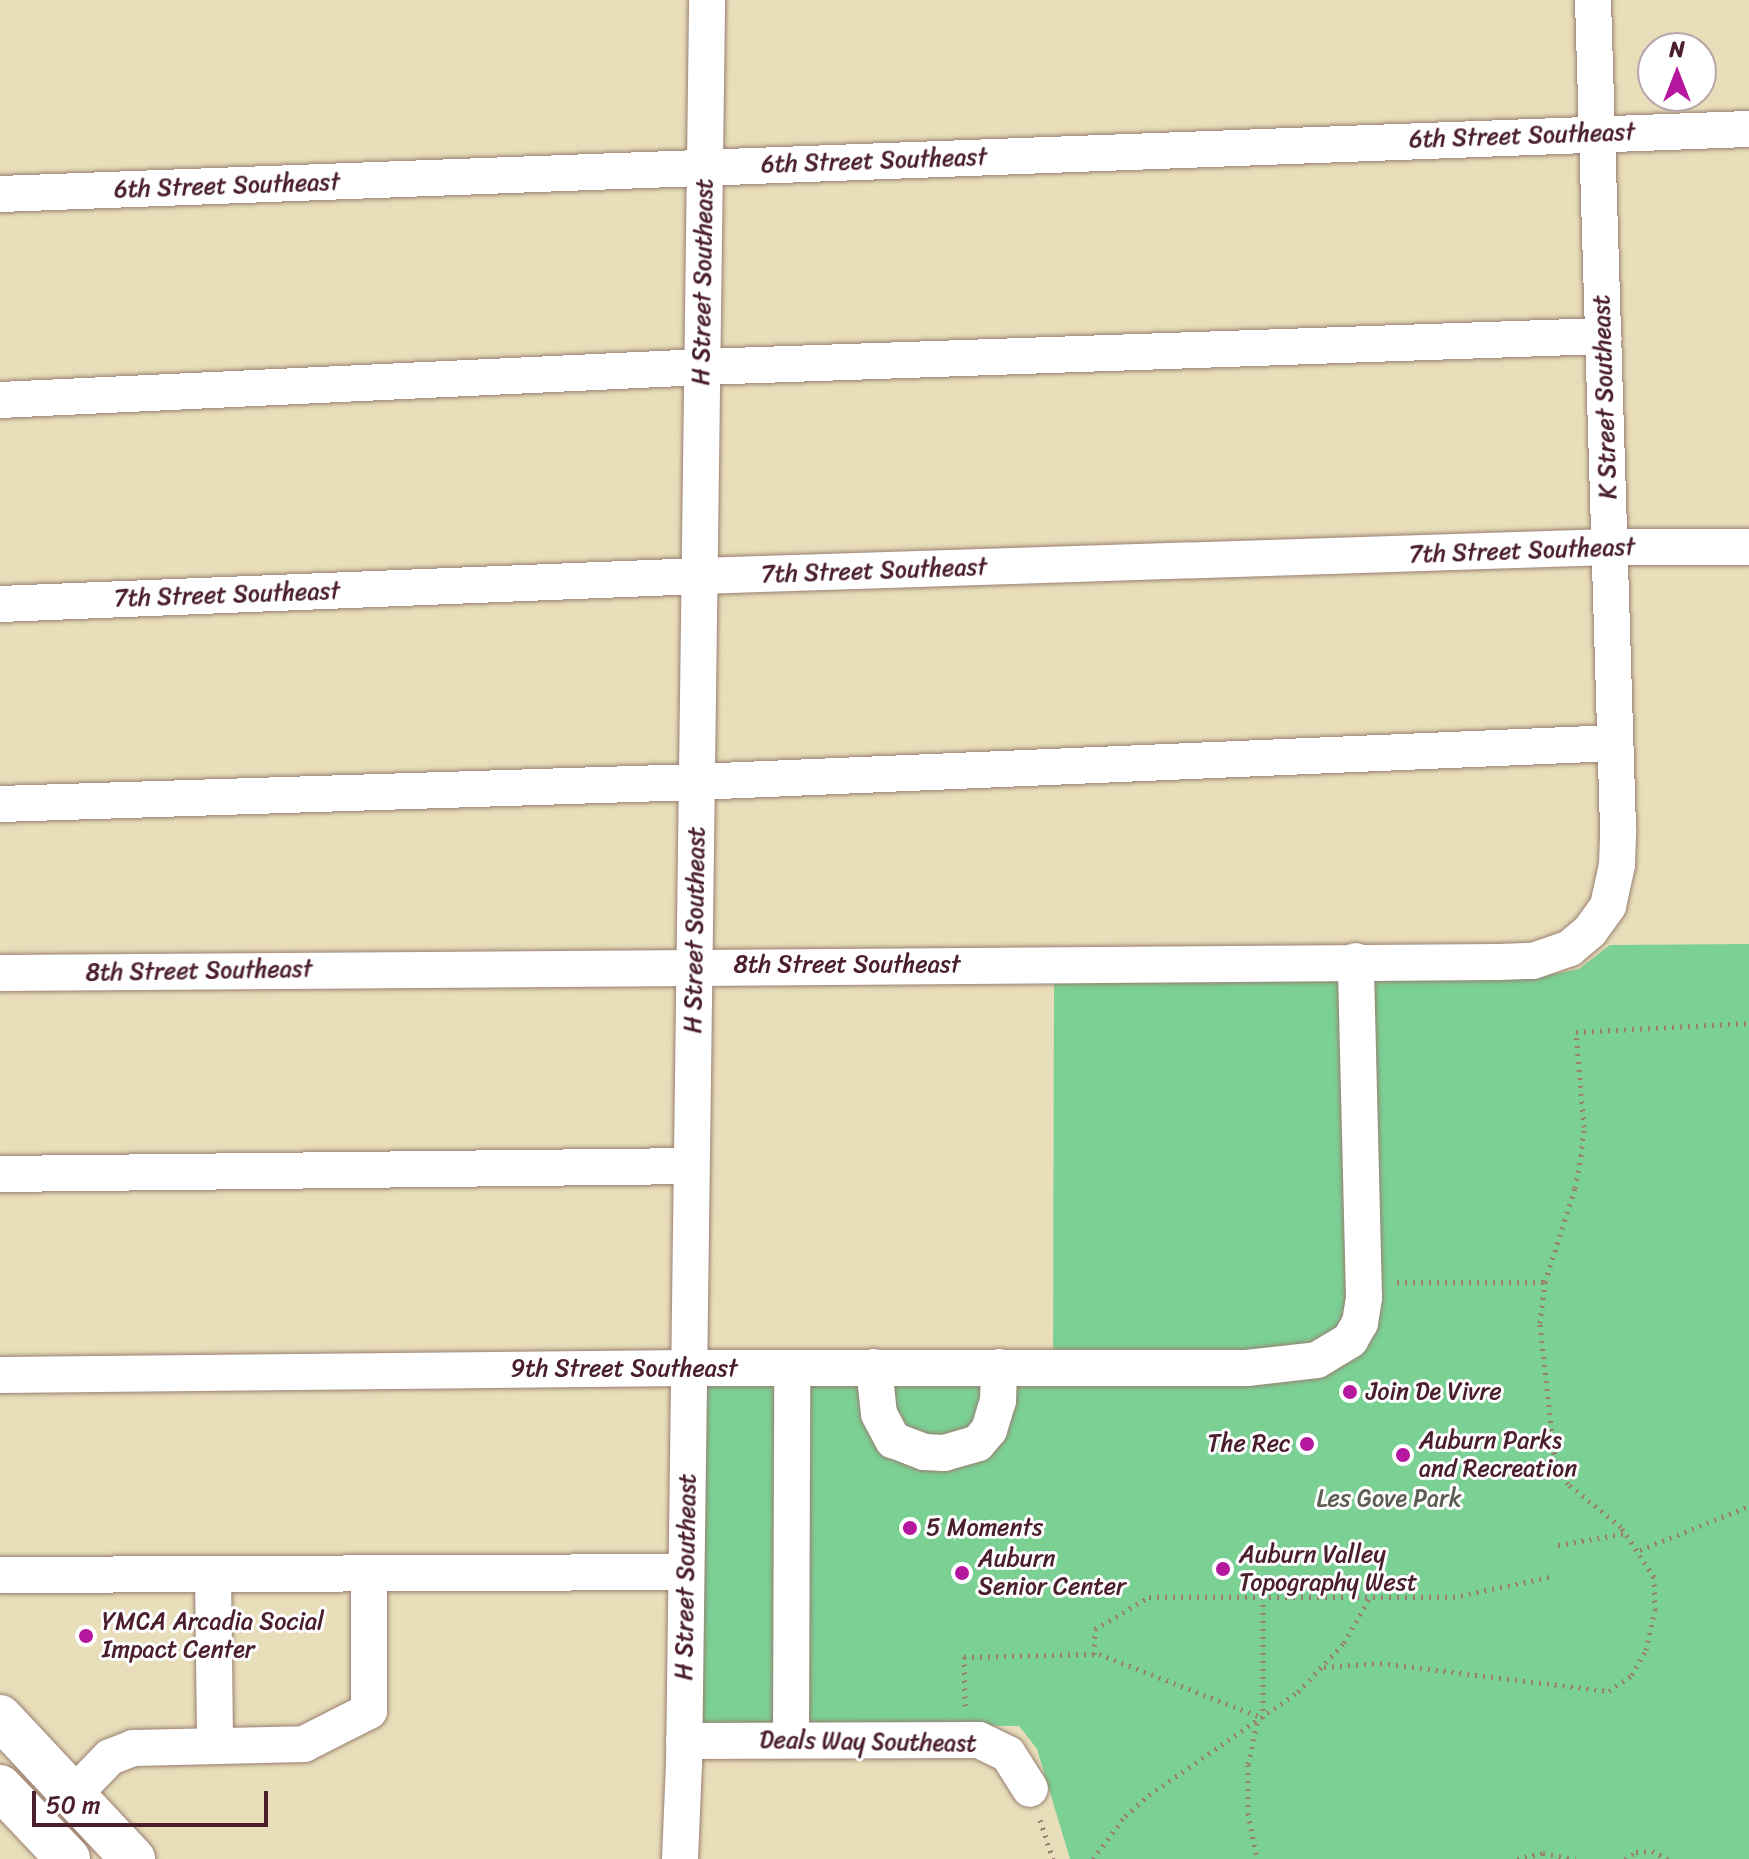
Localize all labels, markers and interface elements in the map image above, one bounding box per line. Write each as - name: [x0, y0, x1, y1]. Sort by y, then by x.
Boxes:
- text: N: [1669, 30, 1685, 69]
- north arrow: [1637, 32, 1717, 112]
- street label: 6th Street Southeast: [1409, 118, 1635, 154]
- street label: 6th Street Southeast: [761, 143, 987, 179]
- street label: 6th Street Southeast: [114, 168, 340, 204]
- street label: H Street Southeast: [687, 179, 719, 385]
- street label: K Street Southeast: [1587, 295, 1623, 499]
- street label: 7th Street Southeast: [1409, 533, 1635, 569]
- street label: 7th Street Southeast: [761, 553, 987, 589]
- street label: 7th Street Southeast: [114, 577, 340, 613]
- street label: H Street Southeast: [679, 827, 711, 1033]
- street label: 8th Street Southeast: [734, 951, 960, 979]
- street label: 8th Street Southeast: [85, 955, 313, 987]
- street label: 9th Street Southeast: [510, 1355, 738, 1383]
- place label: Join De Vivre: [1366, 1378, 1502, 1406]
- marker: Join De Vivre: [1341, 1383, 1359, 1401]
- place label: Auburn Parks and Recreation: [1419, 1427, 1577, 1483]
- place label: The Rec: [1208, 1430, 1291, 1458]
- marker: The Rec: [1298, 1435, 1316, 1453]
- marker: Auburn Parks and Recreation: [1394, 1446, 1412, 1464]
- street label: H Street Southeast: [670, 1474, 702, 1680]
- park label: Les Gove Park: [1316, 1485, 1462, 1513]
- place label: 5 Moments: [926, 1514, 1043, 1542]
- marker: 5 Moments: [901, 1519, 919, 1537]
- place label: Auburn Valley Topography West: [1239, 1541, 1417, 1597]
- place label: Auburn Senior Center: [978, 1545, 1126, 1601]
- marker: Auburn Valley Topography West: [1214, 1560, 1232, 1578]
- marker: Auburn Senior Center: [953, 1564, 971, 1582]
- place label: YMCA Arcadia Social Impact Center: [102, 1608, 324, 1664]
- marker: YMCA Arcadia Social Impact Center: [77, 1627, 95, 1645]
- street label: Deals Way Southeast: [758, 1726, 978, 1758]
- scale bar: [36, 1775, 272, 1825]
- text: 50 m: [46, 1784, 101, 1826]

